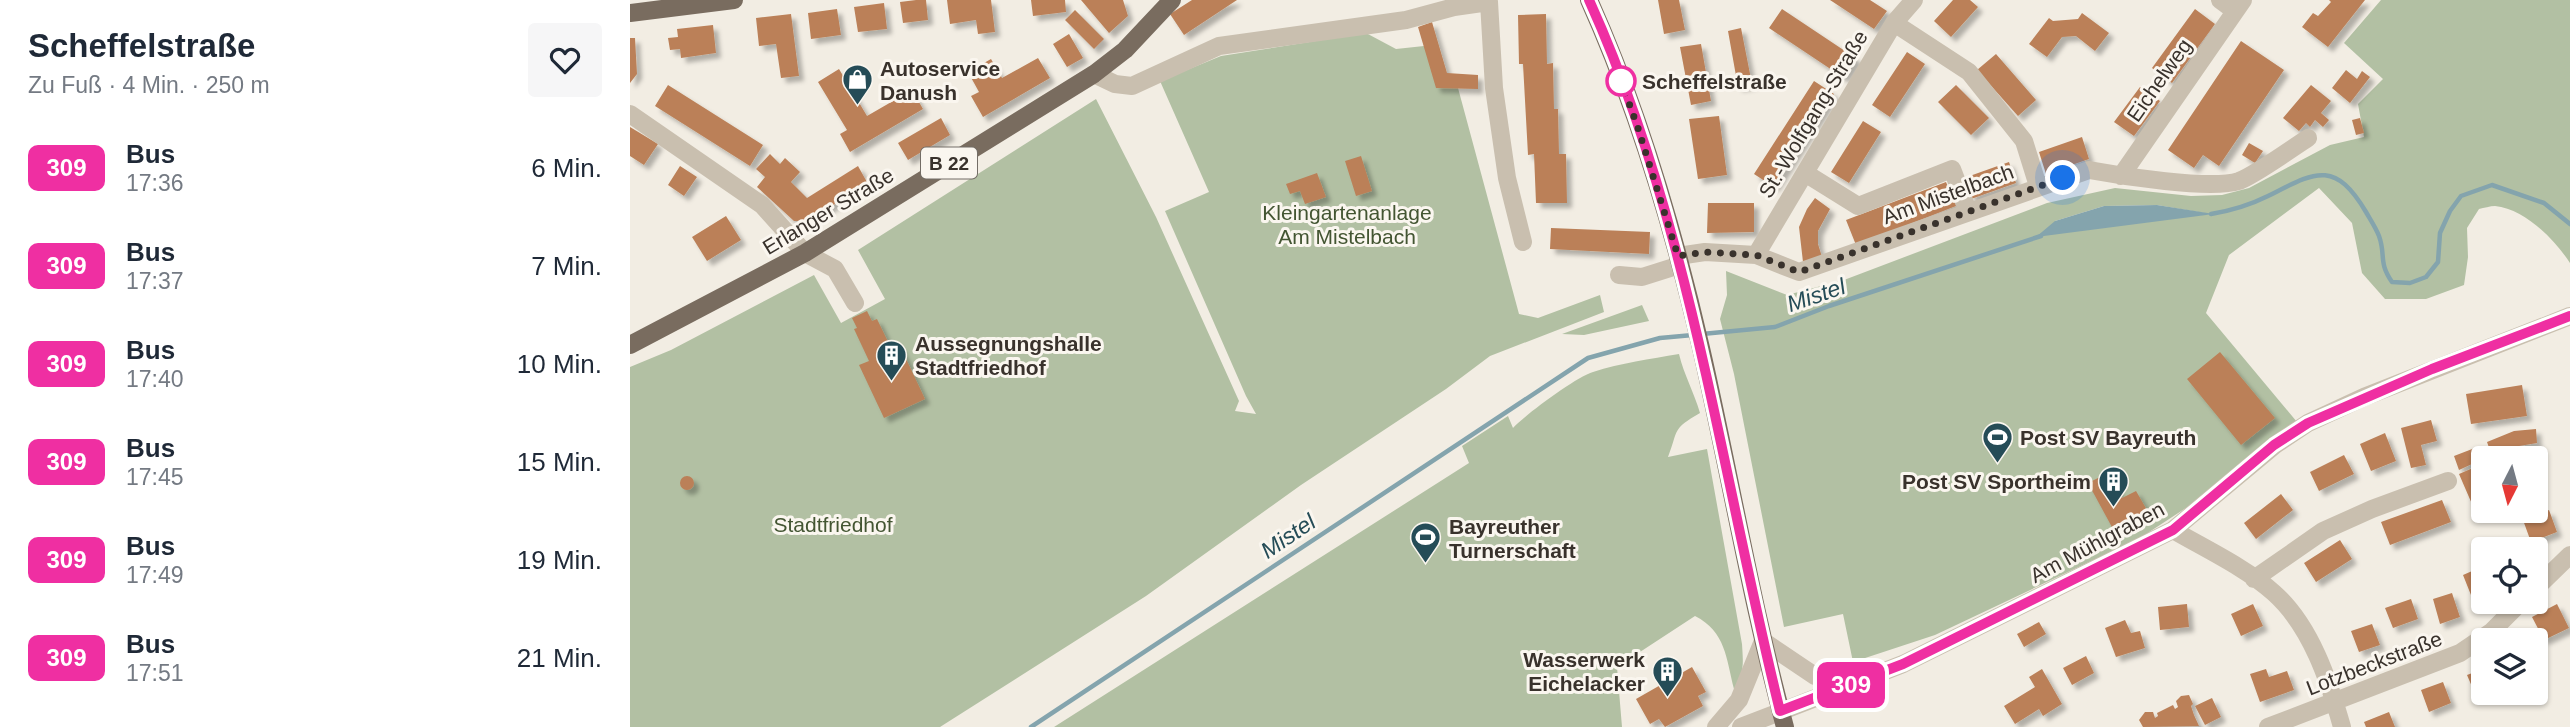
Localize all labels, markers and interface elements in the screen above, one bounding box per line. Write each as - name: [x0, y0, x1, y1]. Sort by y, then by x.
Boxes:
- button: heart: [528, 23, 602, 97]
- street label: St.-Wolfgang-Straße: [1754, 26, 1872, 202]
- text: Scheffelstraße: [28, 27, 255, 64]
- street label: Eichelweg: [2122, 34, 2196, 126]
- place label: Autoservice Danush: [880, 57, 1000, 104]
- shop icon: Autoservice Danush: [840, 63, 874, 107]
- marker: Scheffelstraße: [1606, 66, 1636, 96]
- place label: Scheffelstraße: [1642, 70, 1787, 93]
- text: Zu Fuß · 4 Min. · 250 m: [28, 72, 270, 98]
- text: Bus: [126, 139, 175, 169]
- road number: B 22: [921, 148, 977, 178]
- text: 6 Min.: [531, 153, 602, 183]
- text: 309: [46, 154, 87, 181]
- street label: Am Mistelbach: [1879, 160, 2017, 228]
- your location: [2045, 160, 2080, 195]
- street label: Erlanger Straße: [759, 163, 897, 259]
- text: 17:36: [126, 170, 184, 196]
- park label: Kleingartenanlage Am Mistelbach: [1262, 201, 1432, 248]
- text: Bus: [126, 237, 175, 267]
- text: 7 Min.: [531, 251, 602, 281]
- text: 309: [46, 252, 87, 279]
- text: 17:37: [126, 268, 184, 294]
- water label: Mistel: [1783, 273, 1849, 317]
- place label: Aussegnungshalle Stadtfriedhof: [915, 332, 1102, 379]
- text: Bus: [126, 335, 175, 365]
- building icon: Aussegnungshalle Stadtfriedhof: [875, 338, 909, 382]
- text: 10 Min.: [517, 349, 602, 379]
- text: 309: [46, 350, 87, 377]
- text: 17:40: [126, 366, 184, 392]
- sports icon: Post SV Bayreuth: [1980, 420, 2014, 464]
- place label: Post SV Bayreuth: [2020, 426, 2196, 449]
- text: Bus: [126, 433, 175, 463]
- north arrow: [2471, 446, 2548, 523]
- map controls: [2471, 446, 2548, 705]
- text: 15 Min.: [517, 447, 602, 477]
- text: 309: [46, 448, 87, 475]
- text: 17:45: [126, 464, 184, 490]
- building icon: Post SV Sportheim: [2097, 464, 2131, 508]
- place label: Post SV Sportheim: [1902, 470, 2091, 493]
- street label: Am Mühlgraben: [2026, 497, 2168, 587]
- water label: Mistel: [1256, 508, 1321, 564]
- park label: Stadtfriedhof: [773, 513, 893, 536]
- place label: Bayreuther Turnerschaft: [1449, 515, 1576, 562]
- sports icon: Bayreuther Turnerschaft: [1409, 521, 1443, 565]
- text: Bus: [126, 531, 175, 561]
- button: locate: [2471, 537, 2548, 614]
- text: 19 Min.: [517, 545, 602, 575]
- text: 309: [46, 546, 87, 573]
- text: 17:49: [126, 562, 184, 588]
- street label: Lotzbeckstraße: [2303, 627, 2445, 699]
- button: layers: [2471, 628, 2548, 705]
- text: Bus: [126, 629, 175, 659]
- text: 21 Min.: [517, 643, 602, 673]
- text: 309: [46, 644, 87, 671]
- place label: Wasserwerk Eichelacker: [1523, 648, 1645, 695]
- building icon: Wasserwerk Eichelacker: [1651, 654, 1685, 698]
- text: 17:51: [126, 660, 184, 686]
- line badge: 309: [1811, 662, 1891, 708]
- text: 309: [1831, 671, 1871, 698]

